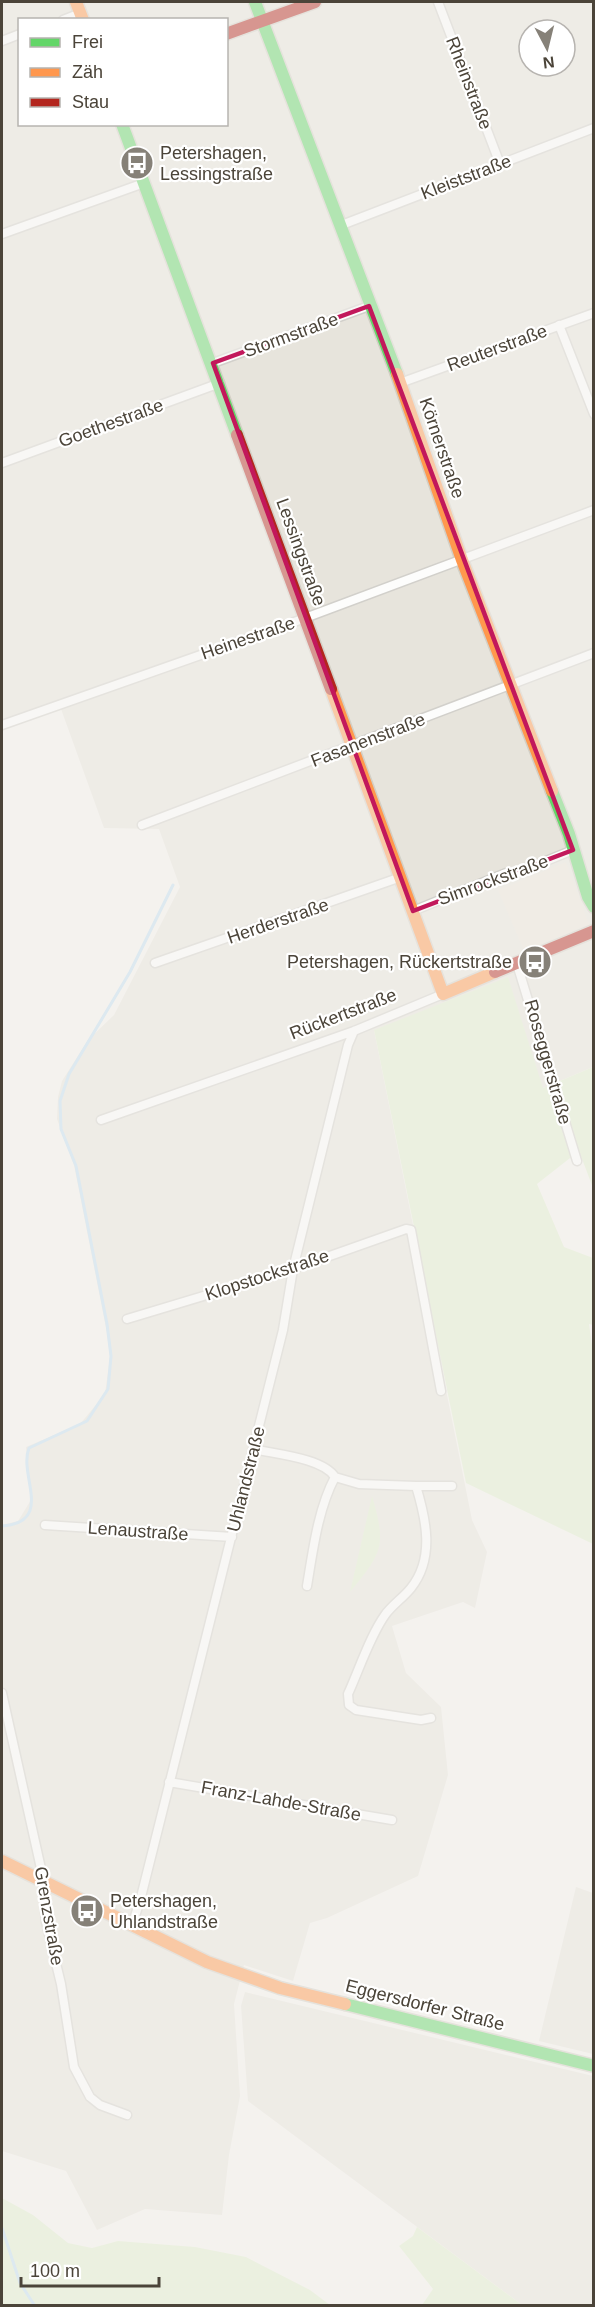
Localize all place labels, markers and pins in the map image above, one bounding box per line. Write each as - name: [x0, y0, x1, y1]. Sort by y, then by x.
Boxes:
- place label: Petershagen, Lessingstraße: [160, 143, 273, 184]
- bus stop icon: Petershagen, Lessingstraße: [119, 145, 155, 181]
- bus stop icon: Petershagen, Rückertstraße: [517, 944, 553, 980]
- place label: Petershagen, Rückertstraße: [287, 952, 512, 972]
- place label: Petershagen, Uhlandstraße: [110, 1891, 218, 1932]
- bus stop icon: Petershagen, Uhlandstraße: [69, 1893, 105, 1929]

